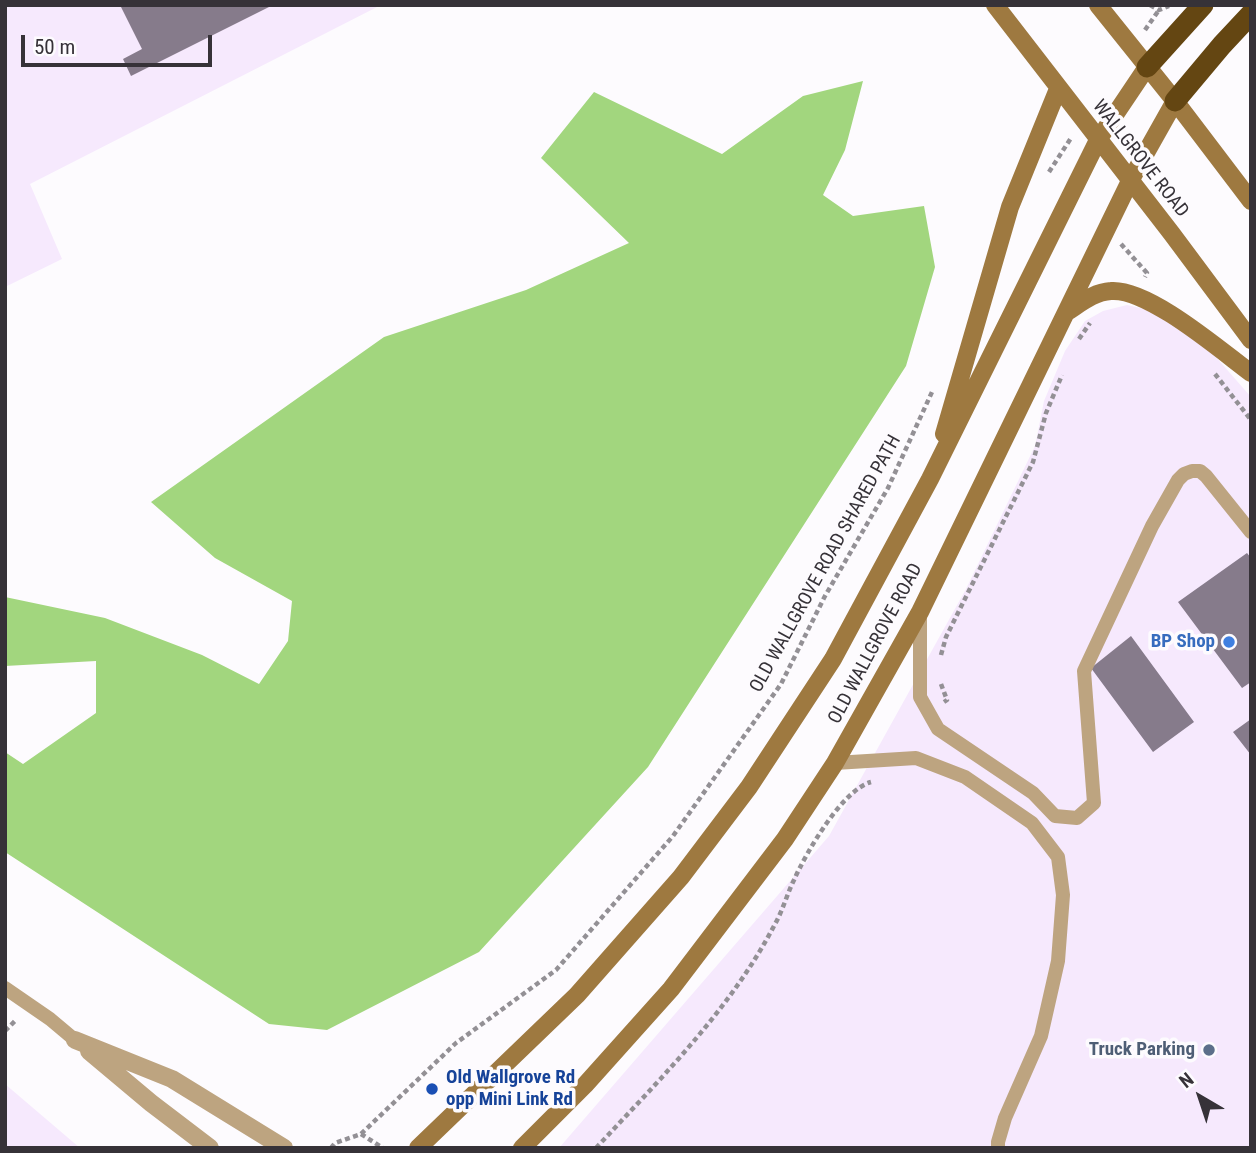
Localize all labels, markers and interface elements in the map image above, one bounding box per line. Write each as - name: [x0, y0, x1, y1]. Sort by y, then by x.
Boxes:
- scale bar: [24, 21, 215, 65]
- text: 50 m: [34, 35, 75, 59]
- street label: WALLGROVE ROAD: [1087, 96, 1193, 222]
- street label: OLD WALLGROVE ROAD SHARED PATH: [746, 431, 906, 697]
- street label: OLD WALLGROVE ROAD: [824, 560, 928, 728]
- place label: BP Shop: [1151, 631, 1215, 653]
- marker: BP Shop: [1221, 634, 1237, 650]
- place label: Truck Parking: [1089, 1039, 1195, 1061]
- marker: Truck Parking: [1201, 1042, 1217, 1058]
- north arrow: [1165, 1062, 1235, 1132]
- place label: Old Wallgrove Rd opp Mini Link Rd: [446, 1067, 575, 1111]
- text: N: [1175, 1068, 1198, 1093]
- marker: Old Wallgrove Rd opp Mini Link Rd: [424, 1081, 440, 1097]

